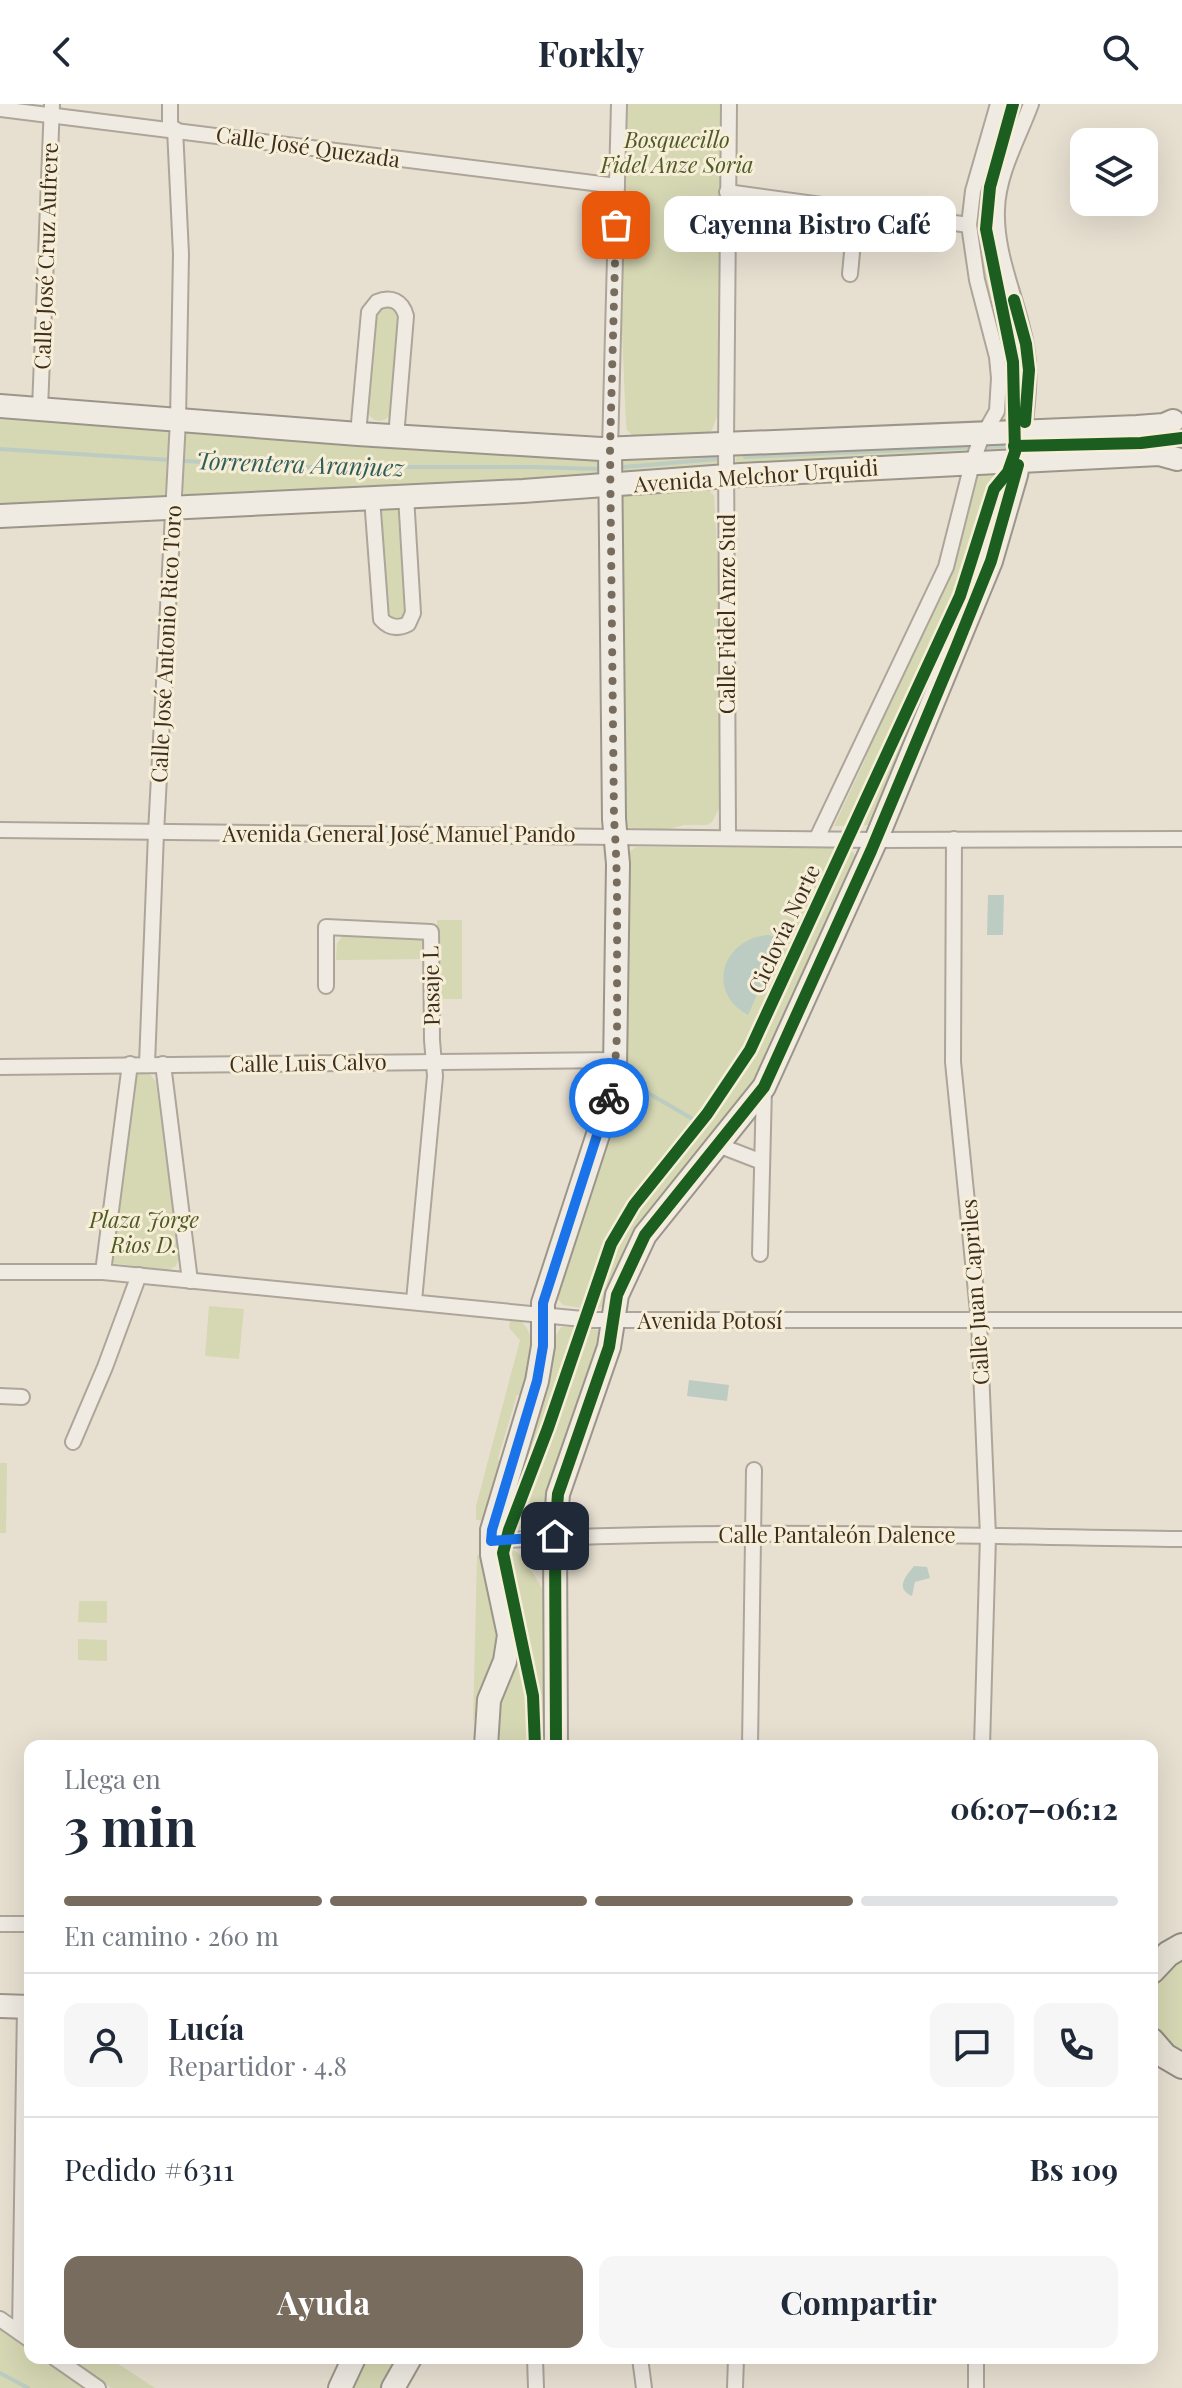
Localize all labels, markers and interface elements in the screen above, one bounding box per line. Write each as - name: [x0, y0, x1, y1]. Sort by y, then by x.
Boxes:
- text: Forkly: [538, 28, 644, 76]
- icon: back: [40, 30, 84, 74]
- icon: search: [1098, 30, 1142, 74]
- street label: Calle José Quezada: [214, 118, 402, 174]
- park label: Bosquecillo Fidel Anze Soria: [599, 124, 754, 179]
- map controls: [1070, 128, 1158, 216]
- button: layers: [1070, 128, 1158, 216]
- street label: Calle José Cruz Aufrere: [26, 142, 64, 370]
- pin: [582, 191, 650, 259]
- callout: Cayenna Bistro Café: [664, 197, 956, 253]
- icon: bag: [594, 203, 638, 247]
- text: Cayenna Bistro Café: [689, 206, 931, 241]
- water label: Torrentera Aranjuez: [196, 443, 406, 483]
- street label: Avenida Melchor Urquidi: [631, 451, 879, 499]
- street label: Calle José Antonio Rico Toro: [143, 504, 187, 784]
- street label: Calle Fidel Anze Sud: [711, 514, 741, 714]
- street label: Avenida General José Manuel Pando: [221, 818, 576, 848]
- street label: Ciclovía Norte: [740, 859, 826, 998]
- street label: Pasaje L: [414, 946, 446, 1026]
- street label: Calle Luis Calvo: [229, 1046, 387, 1078]
- courier: [569, 1058, 649, 1138]
- icon: bike: [587, 1076, 631, 1120]
- street label: Calle Juan Capriles: [953, 1198, 995, 1386]
- park label: Plaza Jorge Rios D.: [88, 1204, 199, 1259]
- street label: Avenida Potosí: [637, 1305, 782, 1335]
- pin: [521, 1502, 589, 1570]
- icon: home: [533, 1514, 577, 1558]
- street label: Calle Pantaleón Dalence: [718, 1519, 956, 1549]
- text: Llega en: [64, 1761, 161, 1796]
- text: 06:07–06:12: [950, 1788, 1118, 1828]
- text: 3 min: [64, 1791, 197, 1860]
- text: En camino · 260 m: [64, 1918, 279, 1953]
- button: person: [64, 2003, 148, 2087]
- button: chat: [930, 2003, 1014, 2087]
- button: phone: [1034, 2003, 1118, 2087]
- text: Lucía: [168, 2008, 244, 2048]
- text: Repartidor · 4.8: [168, 2048, 347, 2083]
- text: Pedido #6311: [64, 2149, 234, 2189]
- text: Bs 109: [1030, 2149, 1118, 2189]
- button: Ayuda: [64, 2256, 583, 2348]
- button: Compartir: [599, 2256, 1118, 2348]

